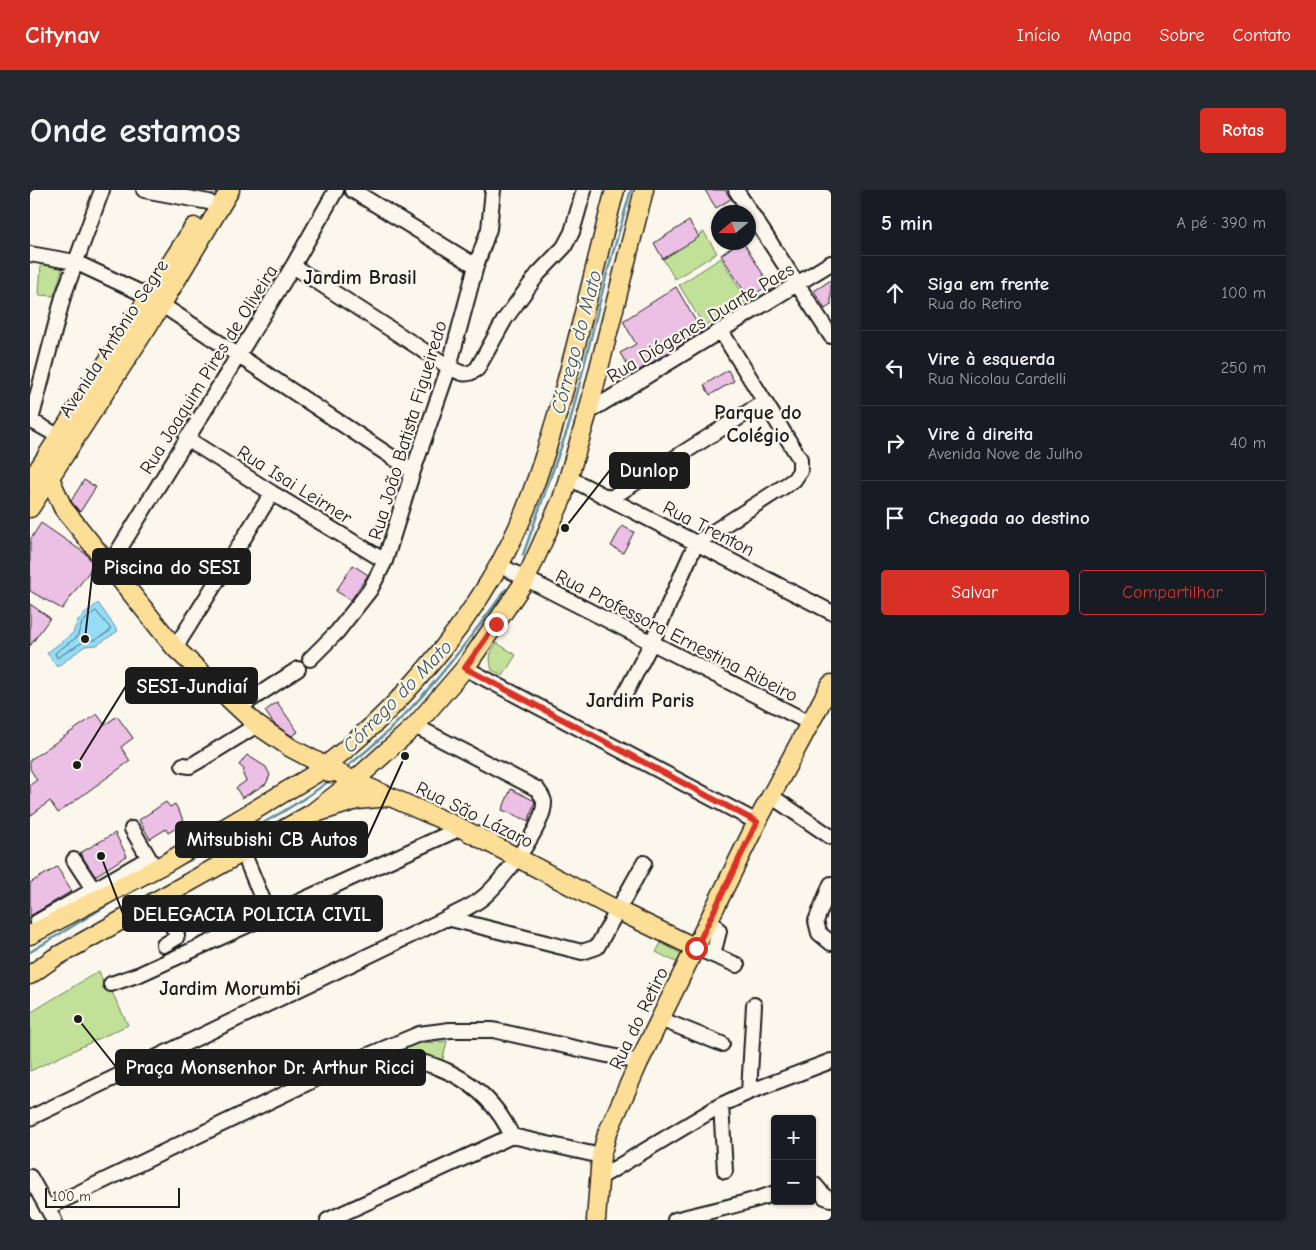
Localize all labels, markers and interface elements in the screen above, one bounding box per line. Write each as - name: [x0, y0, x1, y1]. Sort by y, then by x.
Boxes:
- text: Citynav: [25, 21, 100, 49]
- text: Início: [1017, 25, 1060, 46]
- text: Mapa: [1088, 25, 1131, 46]
- text: Sobre: [1159, 25, 1204, 46]
- text: Contato: [1232, 25, 1291, 46]
- button: Rotas: [1200, 108, 1286, 153]
- text: Onde estamos: [30, 110, 241, 151]
- north arrow: [711, 205, 756, 250]
- text: 5 min: [881, 211, 933, 235]
- text: A pé · 390 m: [1176, 214, 1266, 232]
- street label: Avenida Antônio Segre: [55, 256, 173, 422]
- street label: Rua Diógenes Duarte Paes: [603, 258, 798, 387]
- street label: Rua Joaquim Pires de Oliveira: [135, 261, 282, 478]
- district label: Jardim Brasil: [303, 266, 417, 289]
- water label: Córrego do Mato: [546, 268, 607, 416]
- text: Siga em frente: [928, 273, 1049, 295]
- icon: ahead: [881, 279, 909, 307]
- text: 100 m: [1222, 284, 1266, 302]
- text: Rua do Retiro: [928, 295, 1022, 313]
- street label: Rua João Batista Figueiredo: [364, 318, 452, 543]
- text: Vire à esquerda: [928, 348, 1055, 370]
- icon: left: [881, 354, 909, 382]
- text: 250 m: [1221, 359, 1266, 377]
- text: Rua Nicolau Cardelli: [928, 370, 1066, 388]
- district label: Parque do Colégio: [714, 401, 802, 447]
- text: Vire à direita: [928, 423, 1033, 445]
- icon: right: [881, 429, 909, 457]
- text: 40 m: [1230, 434, 1266, 452]
- street label: Rua Isai Leirner: [233, 441, 356, 529]
- text: Avenida Nove de Julho: [928, 445, 1083, 463]
- callout: Dunlop: [610, 453, 689, 488]
- text: Dunlop: [619, 459, 679, 482]
- street label: Rua Trenton: [659, 496, 758, 561]
- icon: arrive: [881, 504, 909, 532]
- text: Chegada ao destino: [928, 507, 1090, 529]
- callout: Piscina do SESI: [93, 549, 250, 584]
- text: Piscina do SESI: [104, 556, 240, 579]
- street label: Rua Professora Ernestina Ribeiro: [552, 565, 801, 707]
- button: Salvar: [881, 570, 1069, 615]
- button: Compartilhar: [1079, 570, 1266, 615]
- route end: [485, 613, 508, 636]
- water label: Córrego do Mato: [338, 635, 457, 757]
- callout: SESI-Jundiaí: [126, 668, 257, 703]
- text: SESI-Jundiaí: [137, 675, 249, 698]
- district label: Jardim Paris: [586, 689, 694, 712]
- street label: Rua São Lázaro: [412, 777, 537, 853]
- callout: Mitsubishi CB Autos: [176, 822, 367, 857]
- text: Mitsubishi CB Autos: [187, 828, 357, 851]
- callout: DELEGACIA POLICIA CIVIL: [123, 896, 382, 931]
- text: DELEGACIA POLICIA CIVIL: [133, 903, 371, 926]
- route start: [685, 937, 708, 960]
- street label: Rua do Retiro: [605, 964, 673, 1073]
- district label: Jardim Morumbi: [159, 977, 301, 1000]
- callout: Praça Monsenhor Dr. Arthur Ricci: [116, 1050, 425, 1085]
- text: Praça Monsenhor Dr. Arthur Ricci: [125, 1056, 415, 1079]
- map controls: [771, 1115, 816, 1205]
- button: +: [771, 1115, 816, 1160]
- button: −: [771, 1160, 816, 1205]
- scale bar: [45, 1185, 180, 1208]
- text: 100 m: [52, 1188, 91, 1205]

